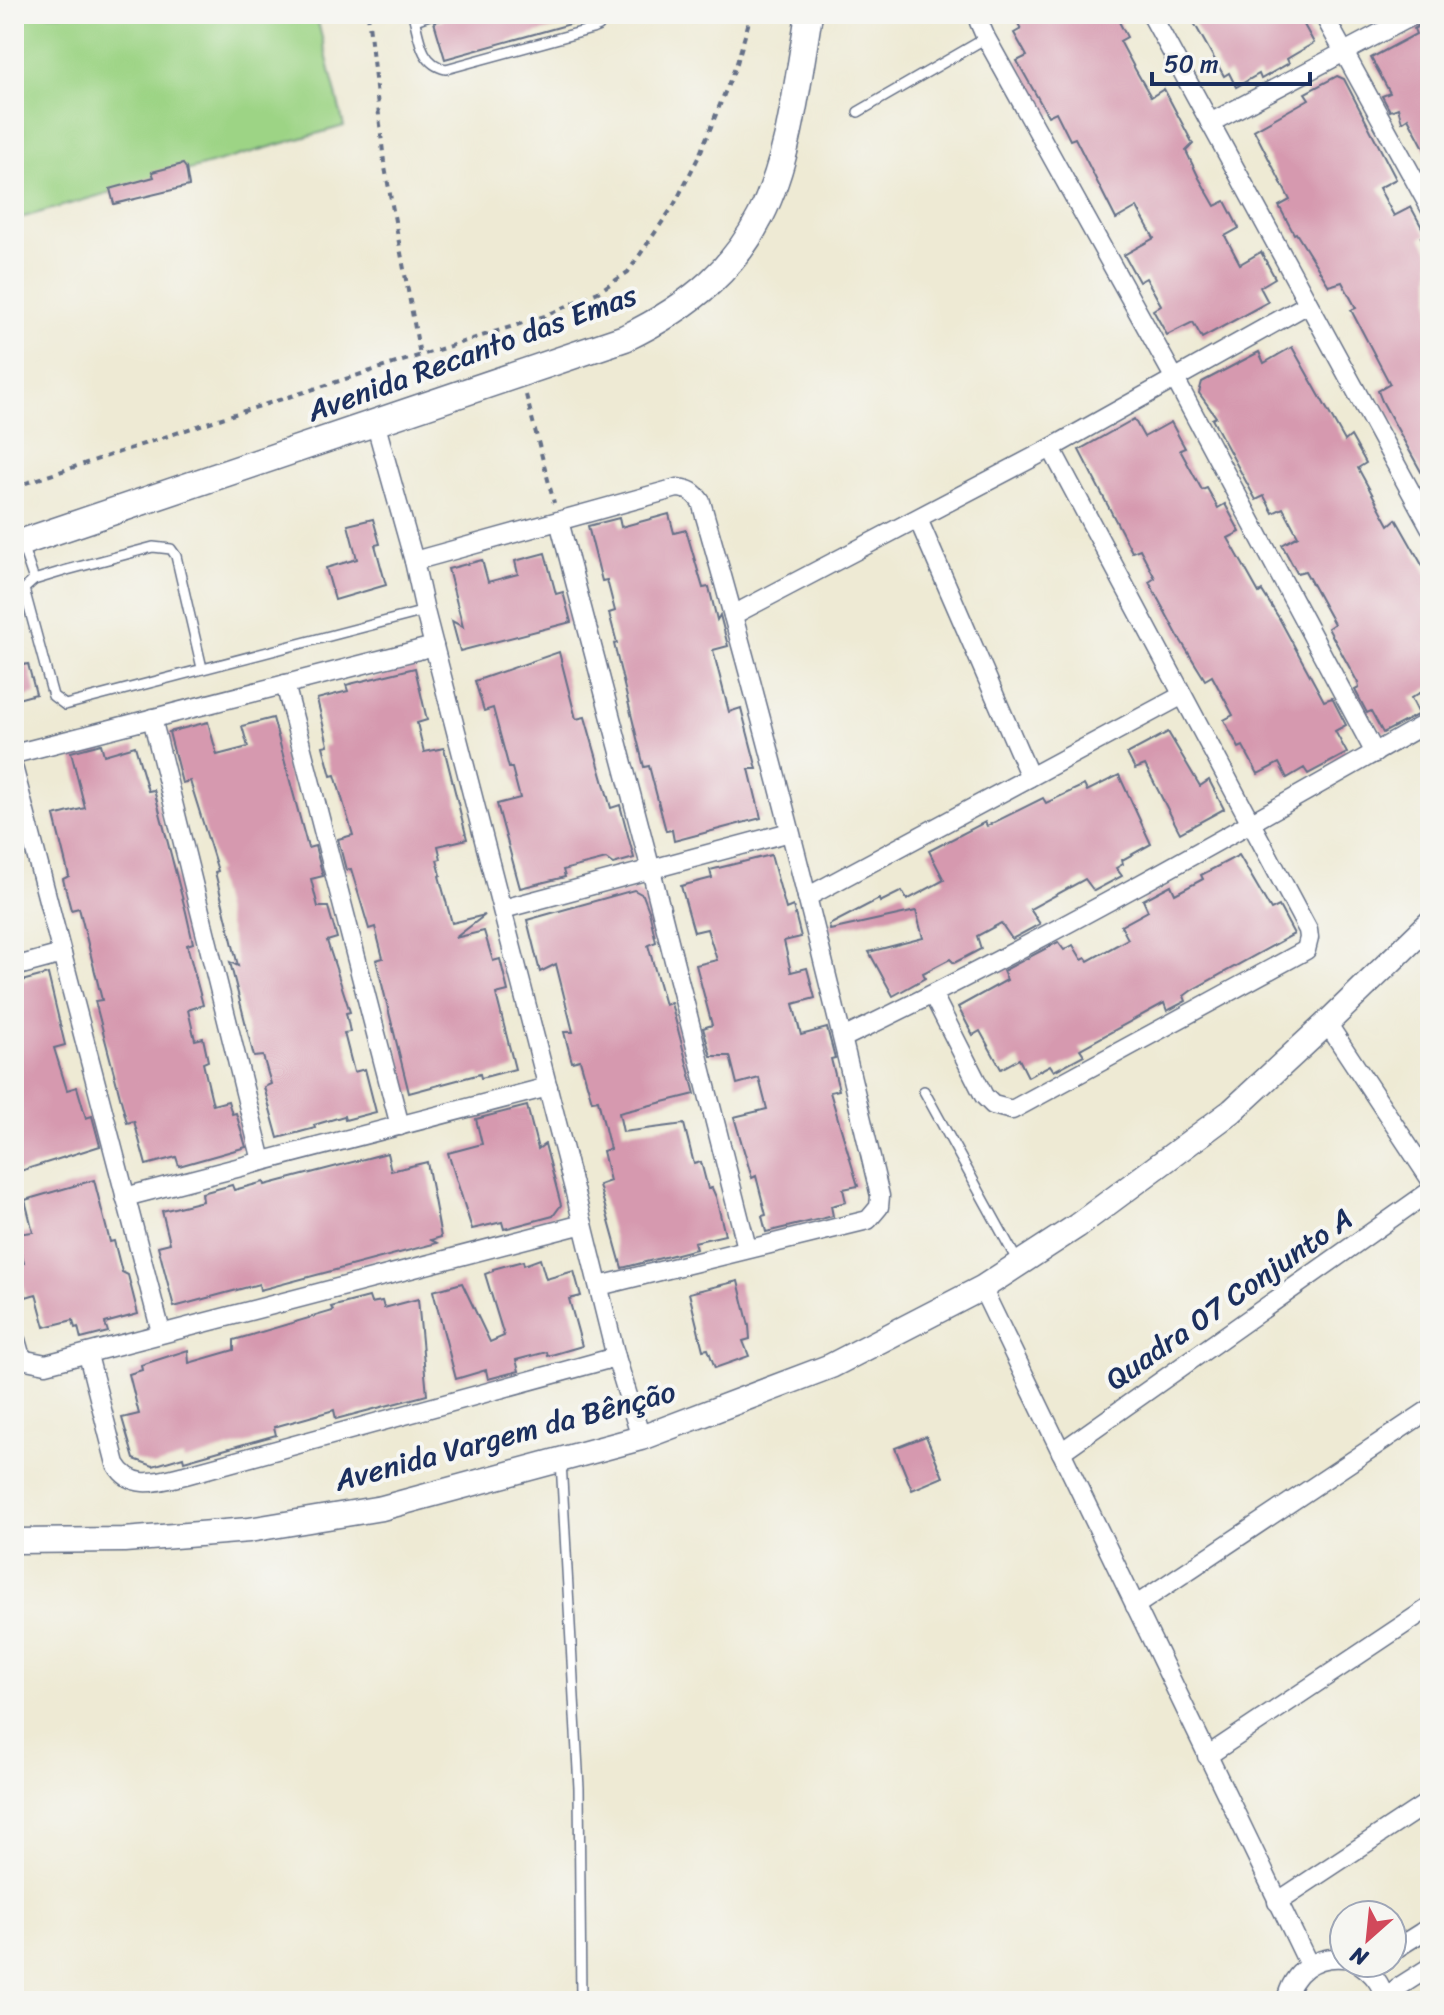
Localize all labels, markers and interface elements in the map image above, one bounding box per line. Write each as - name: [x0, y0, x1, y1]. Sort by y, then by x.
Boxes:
- scale bar: [1152, 36, 1310, 86]
- text: 50 m: [1164, 43, 1219, 85]
- street label: Avenida Recanto das Emas: [298, 268, 645, 438]
- street label: Quadra 07 Conjunto A: [1093, 1193, 1365, 1405]
- street label: Avenida Vargem da Bênção: [327, 1364, 682, 1508]
- north arrow: [1328, 1899, 1408, 1979]
- text: N: [1343, 1935, 1376, 1978]

